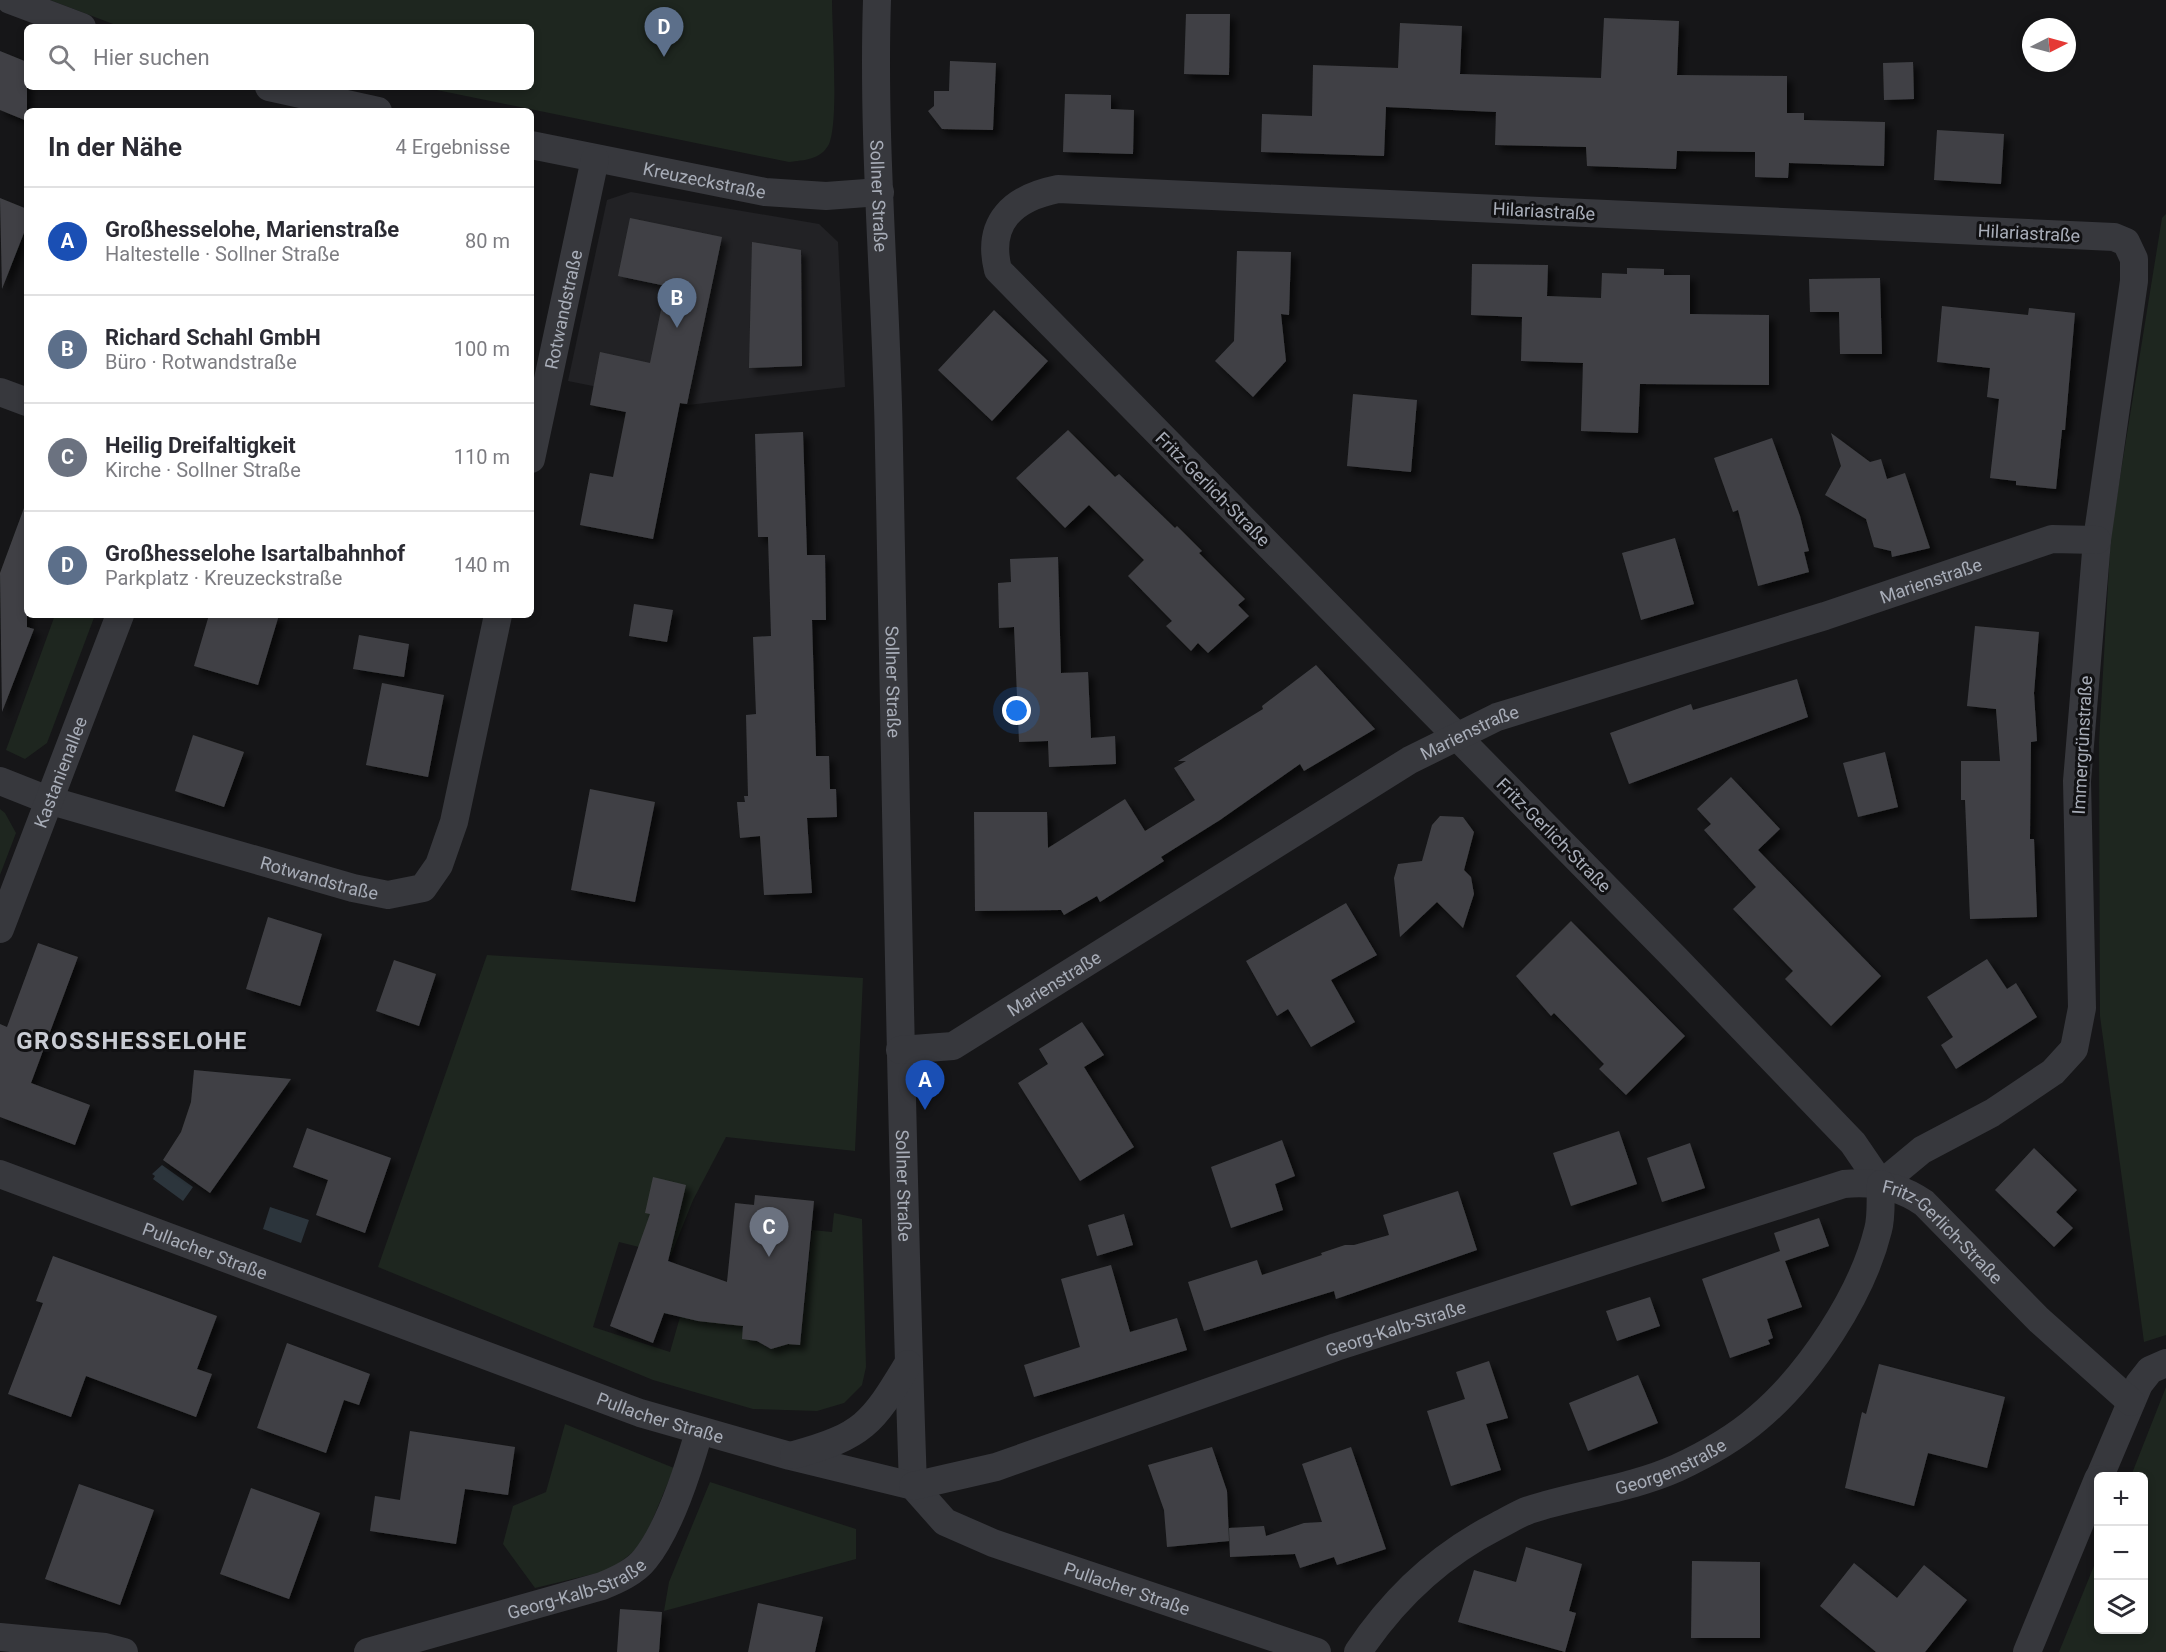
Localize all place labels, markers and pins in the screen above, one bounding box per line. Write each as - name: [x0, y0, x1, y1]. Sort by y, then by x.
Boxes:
- pin: D: [644, 8, 684, 57]
- pin: B: [658, 278, 696, 328]
- pin: A: [906, 1060, 944, 1110]
- pin: C: [750, 1208, 788, 1257]

